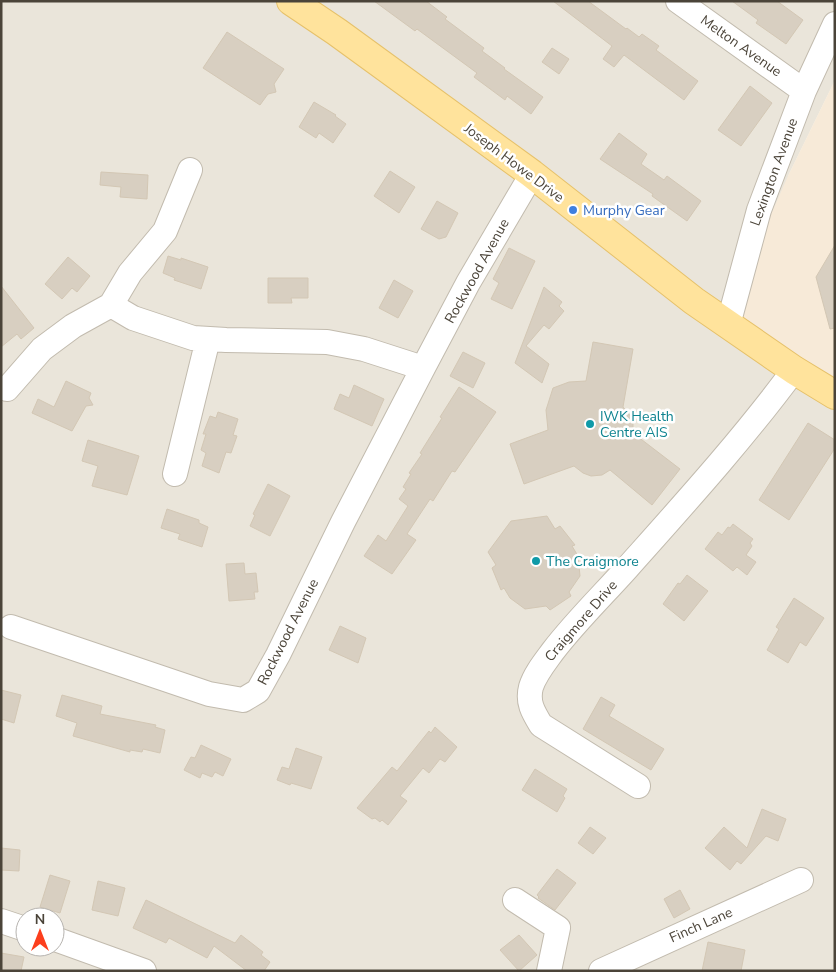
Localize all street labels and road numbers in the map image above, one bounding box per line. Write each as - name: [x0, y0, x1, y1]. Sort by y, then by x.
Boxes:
- street label: Melton Avenue: [697, 11, 785, 81]
- street label: Lexington Avenue: [746, 115, 802, 229]
- street label: Joseph Howe Drive: [459, 119, 568, 207]
- street label: Rockwood Avenue: [440, 215, 514, 327]
- street label: Rockwood Avenue: [253, 576, 323, 688]
- street label: Craigmore Drive: [540, 576, 622, 666]
- street label: Finch Lane: [666, 903, 736, 947]

